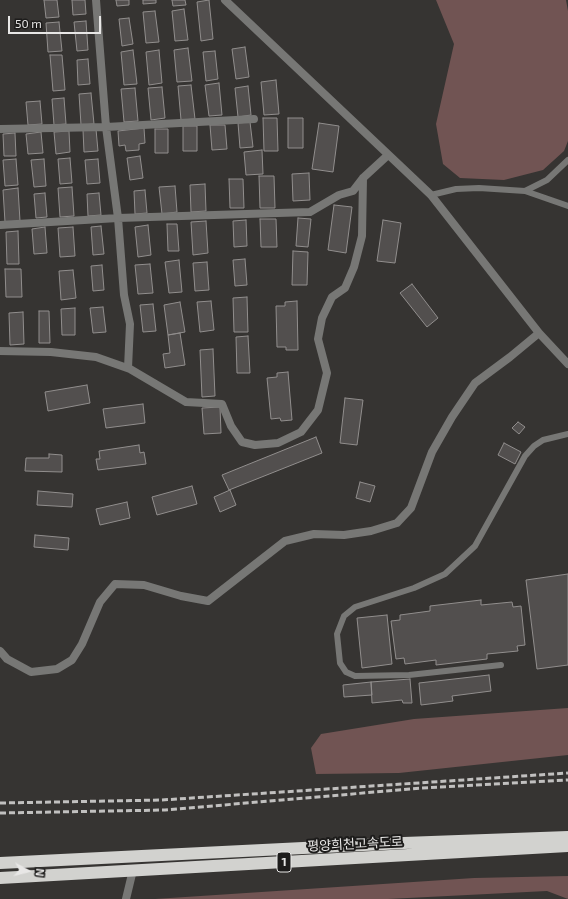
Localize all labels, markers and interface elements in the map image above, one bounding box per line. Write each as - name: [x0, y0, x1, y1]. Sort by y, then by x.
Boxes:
- scale bar: [10, 8, 103, 34]
- text: 50 m: [15, 16, 42, 30]
- street label: 평양희천고속도로: [307, 834, 403, 854]
- north arrow: [8, 851, 48, 891]
- road number: 1: [277, 852, 291, 872]
- text: N: [33, 868, 47, 877]

